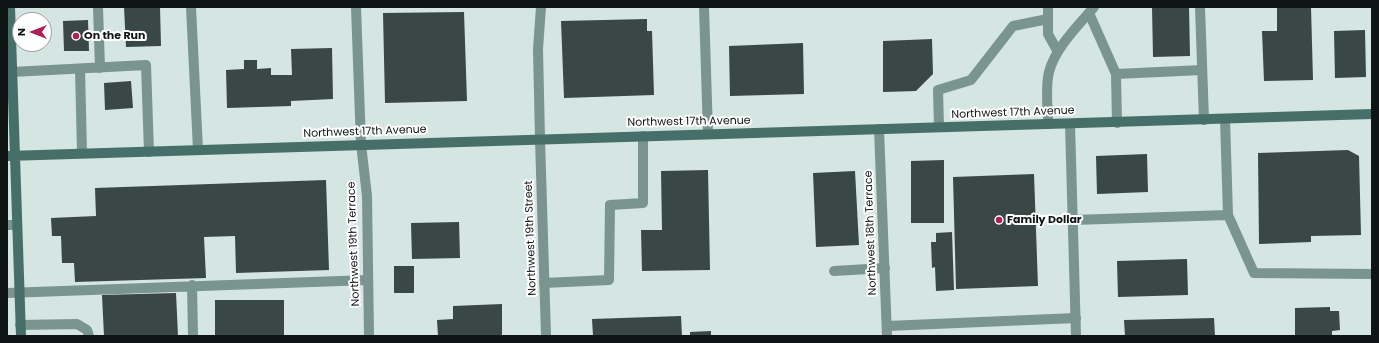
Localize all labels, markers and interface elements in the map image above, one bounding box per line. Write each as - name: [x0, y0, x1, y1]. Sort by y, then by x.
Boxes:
- north arrow: [12, 12, 52, 52]
- text: N: [13, 28, 29, 36]
- place label: On the Run: [84, 29, 145, 43]
- marker: On the Run: [71, 31, 81, 41]
- street label: Northwest 17th Avenue: [951, 104, 1075, 122]
- street label: Northwest 17th Avenue: [627, 114, 751, 130]
- street label: Northwest 17th Avenue: [303, 123, 427, 141]
- street label: Northwest 18th Terrace: [862, 170, 880, 296]
- street label: Northwest 19th Street: [522, 180, 540, 296]
- street label: Northwest 19th Terrace: [345, 181, 363, 307]
- place label: Family Dollar: [1007, 213, 1082, 227]
- marker: Family Dollar: [994, 215, 1004, 225]

